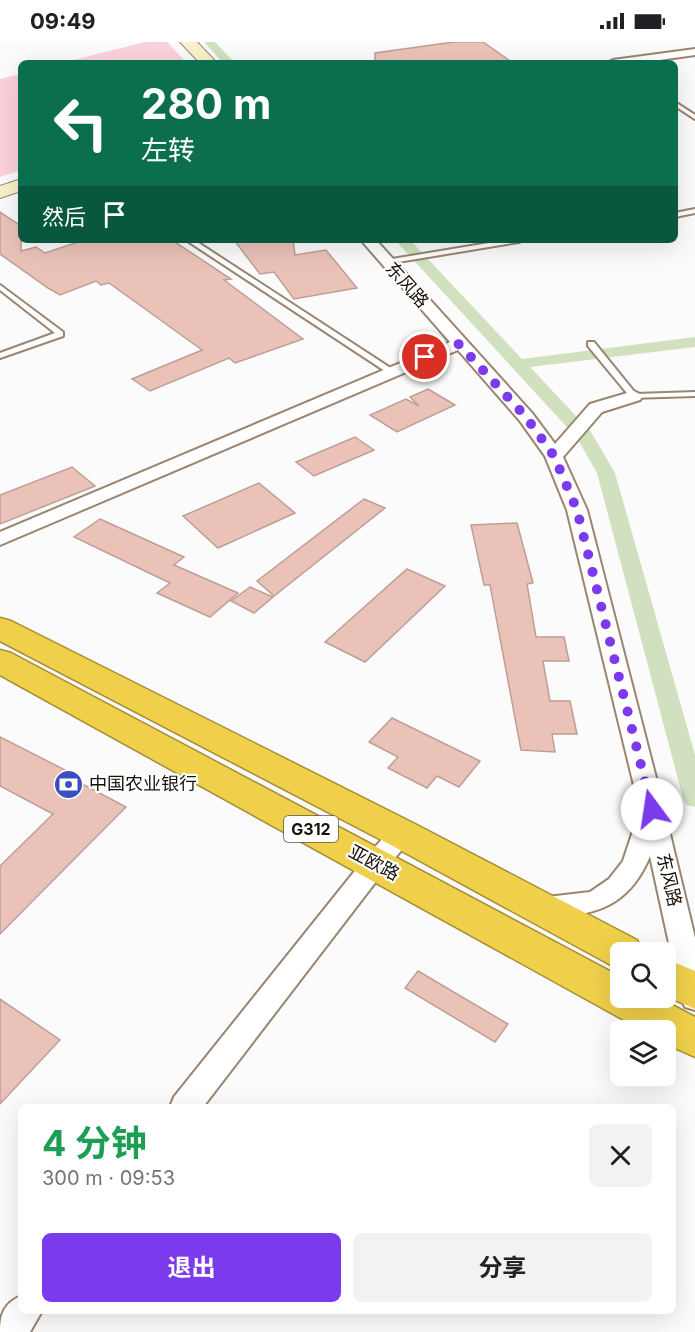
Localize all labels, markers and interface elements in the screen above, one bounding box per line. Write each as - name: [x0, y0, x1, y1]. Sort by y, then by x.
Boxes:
- text: 09:49: [30, 8, 96, 34]
- text: 280 m: [141, 78, 271, 129]
- icon: left: [42, 84, 120, 162]
- text: 左转: [141, 134, 195, 167]
- icon: arrive: [98, 198, 131, 231]
- text: 然后: [42, 204, 86, 230]
- street label: 东风路: [382, 258, 433, 312]
- pin: [399, 331, 450, 382]
- icon: arrive: [408, 340, 441, 373]
- bank icon: 中国农业银行: [52, 768, 84, 800]
- place label: 中国农业银行: [89, 773, 197, 794]
- position arrow: [620, 777, 684, 841]
- road number: G312: [284, 816, 338, 842]
- street label: 亚欧路: [345, 841, 403, 885]
- street label: 东风路: [653, 851, 686, 909]
- map controls: [610, 942, 676, 1086]
- button: search: [610, 942, 676, 1008]
- button: layers: [610, 1020, 676, 1086]
- text: 4 分钟: [42, 1121, 147, 1165]
- button: close: [589, 1124, 652, 1187]
- text: 300 m · 09:53: [42, 1166, 175, 1190]
- button: 退出: [42, 1233, 341, 1302]
- button: 分享: [353, 1233, 652, 1302]

